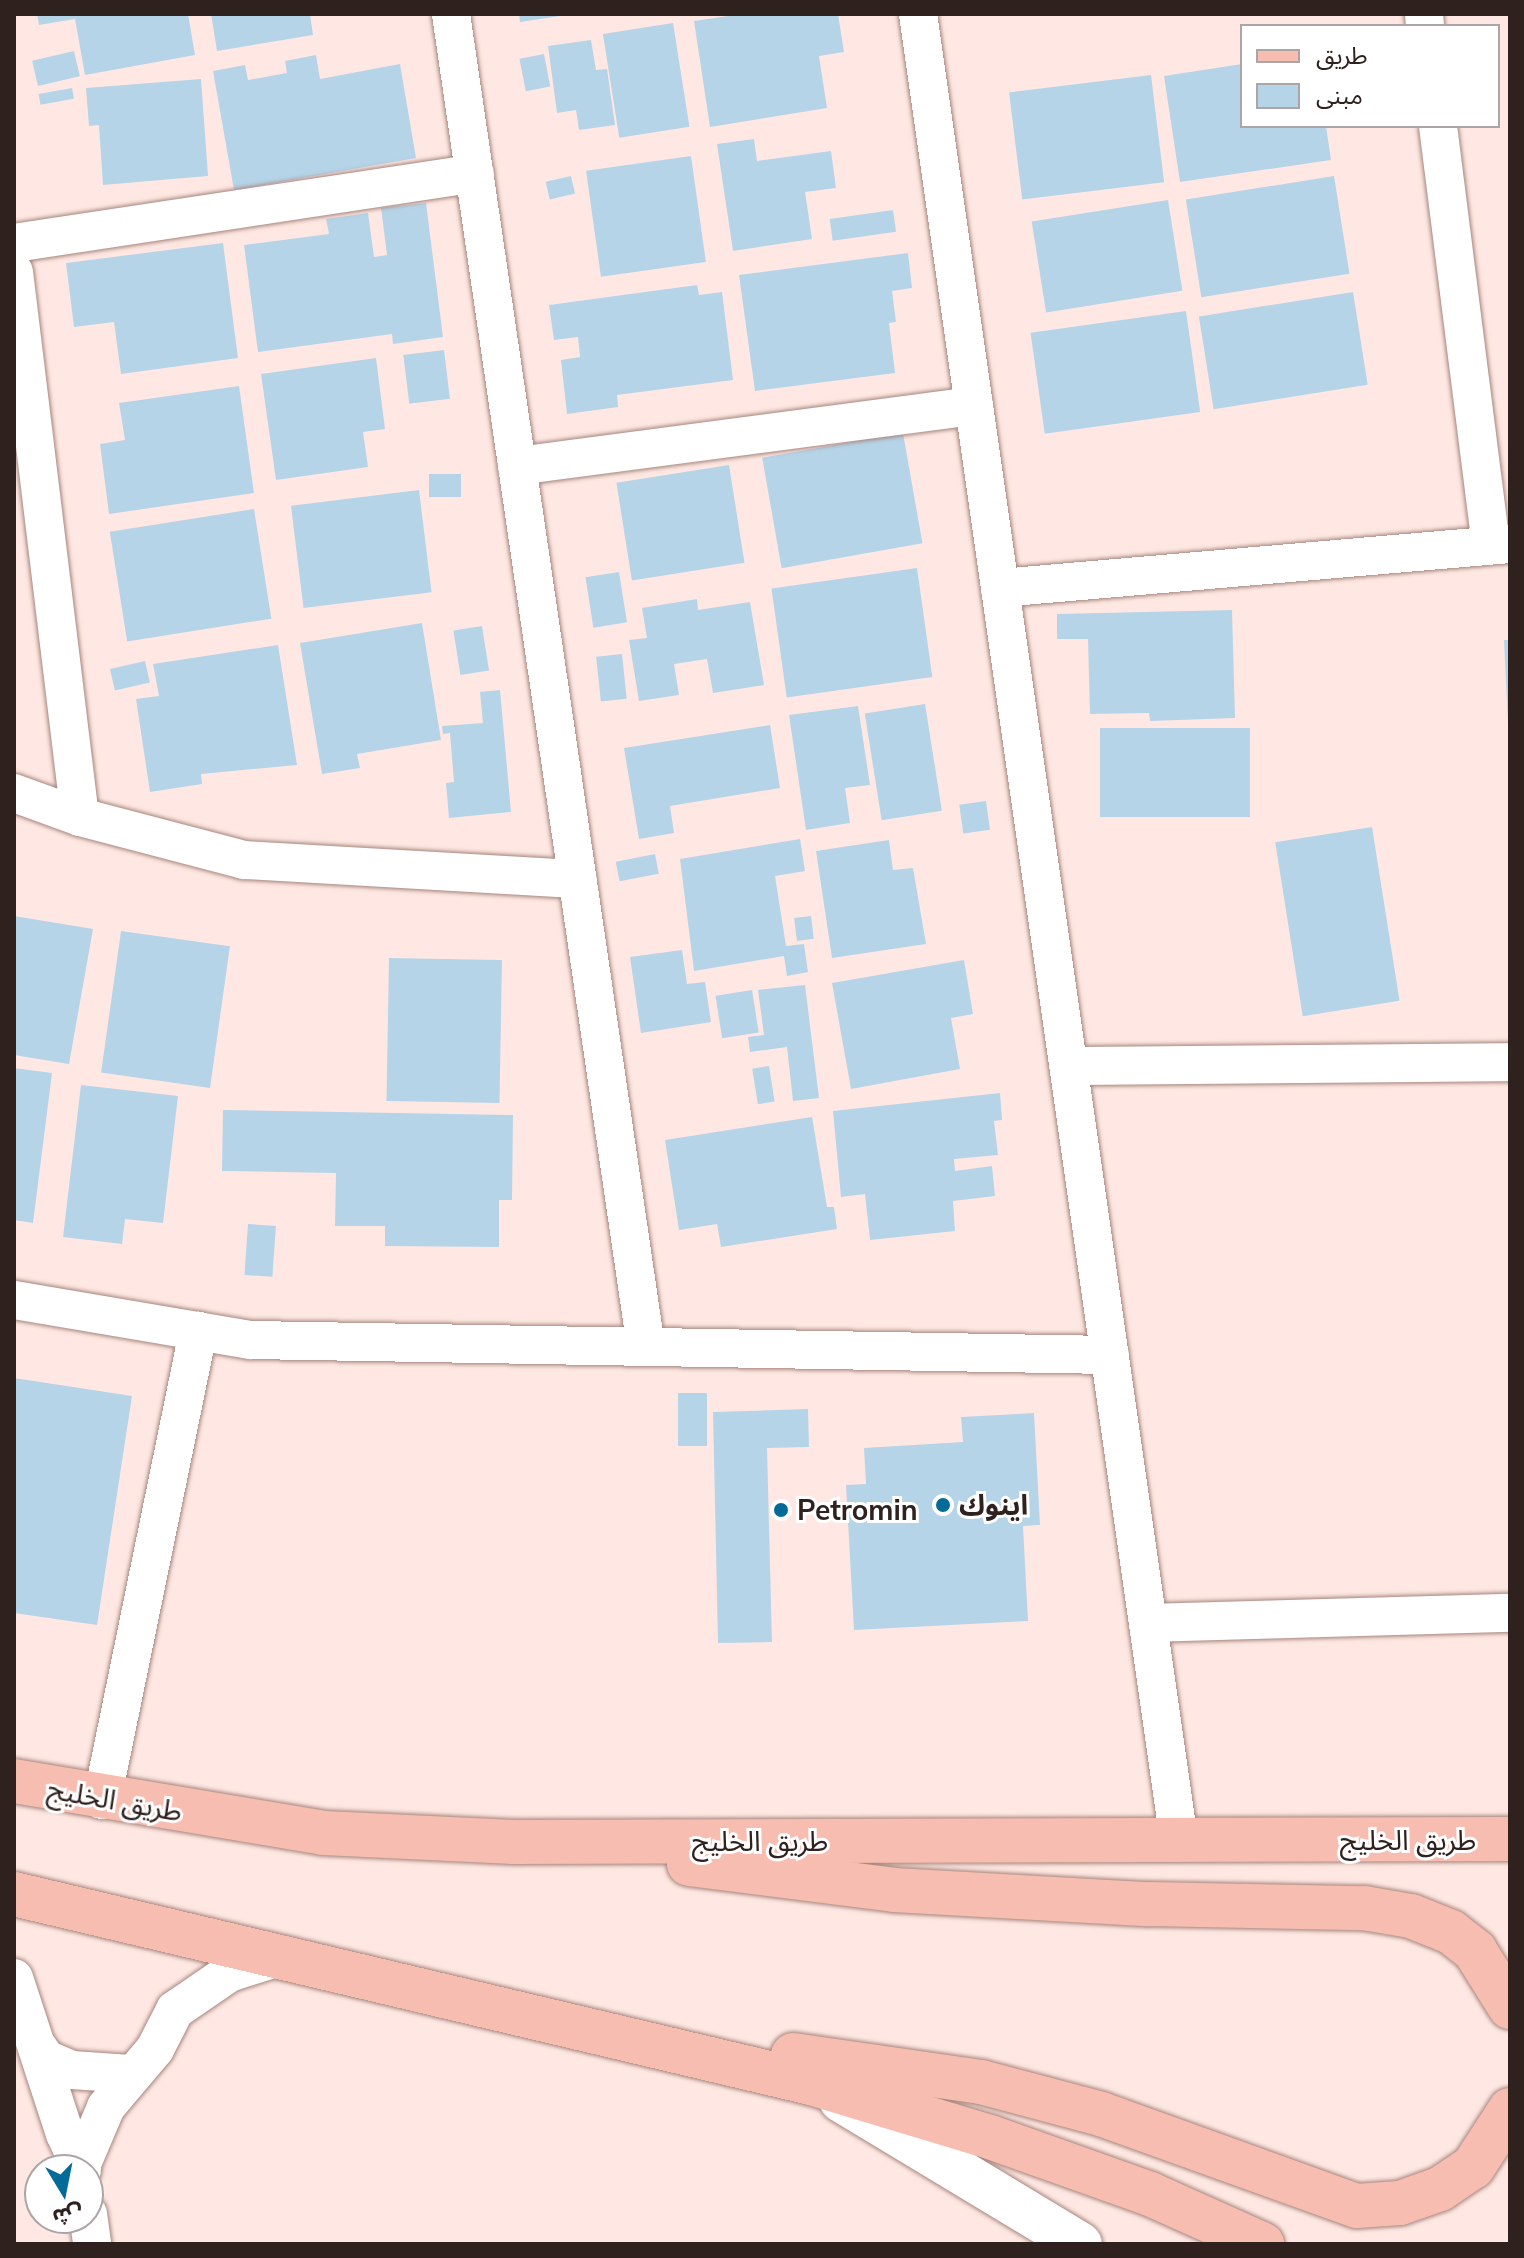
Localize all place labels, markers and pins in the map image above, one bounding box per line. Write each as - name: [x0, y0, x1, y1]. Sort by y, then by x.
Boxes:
- place label: اينوك: [959, 1488, 1028, 1522]
- place label: Petromin: [797, 1493, 918, 1527]
- marker: اينوك: [934, 1496, 952, 1514]
- marker: Petromin: [772, 1501, 790, 1519]

